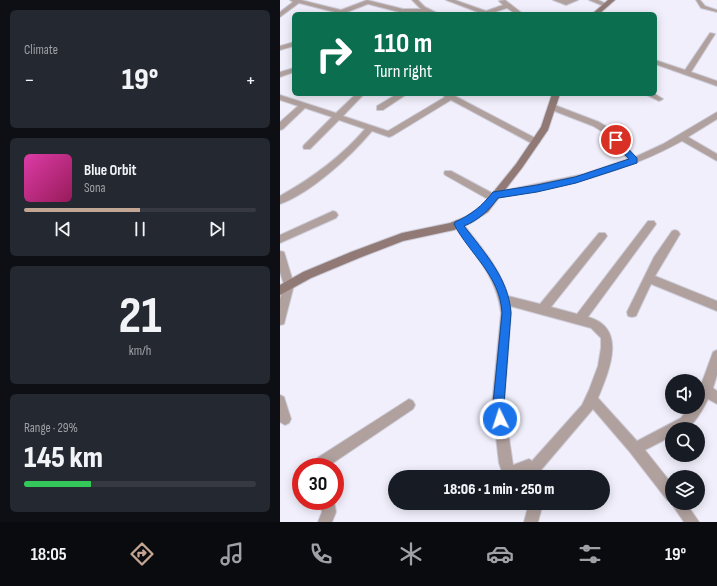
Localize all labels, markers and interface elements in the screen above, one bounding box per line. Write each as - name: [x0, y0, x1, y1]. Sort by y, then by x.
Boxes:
- text: 110 m: [374, 27, 432, 60]
- icon: right: [308, 28, 360, 80]
- text: Climate: [24, 42, 58, 58]
- text: Turn right: [374, 61, 432, 82]
- text: 19°: [122, 62, 158, 98]
- text: −: [24, 67, 35, 94]
- text: +: [245, 67, 256, 94]
- pin: [599, 123, 633, 157]
- icon: arrive: [605, 129, 627, 151]
- text: Blue Orbit: [84, 161, 136, 180]
- text: Sona: [84, 180, 106, 196]
- icon: previous: [52, 218, 74, 240]
- icon: pause: [129, 218, 151, 240]
- icon: next: [206, 218, 228, 240]
- text: 21: [118, 285, 162, 348]
- text: km/h: [129, 343, 151, 359]
- map controls: [665, 374, 705, 510]
- button: sound: [665, 374, 705, 414]
- position arrow: [479, 398, 521, 440]
- text: Range · 29%: [24, 420, 78, 436]
- button: search: [665, 422, 705, 462]
- text: 145 km: [24, 440, 103, 476]
- speed limit sign: 30: [292, 458, 344, 510]
- button: layers: [665, 470, 705, 510]
- text: 18:06 · 1 min · 250 m: [444, 480, 554, 499]
- icon: directions: [128, 540, 156, 568]
- icon: music: [218, 540, 246, 568]
- icon: phone: [307, 540, 335, 568]
- icon: climate: [397, 540, 425, 568]
- icon: car: [486, 540, 514, 568]
- icon: filters: [576, 540, 604, 568]
- text: 18:05: [31, 544, 67, 565]
- text: 19°: [665, 544, 686, 565]

